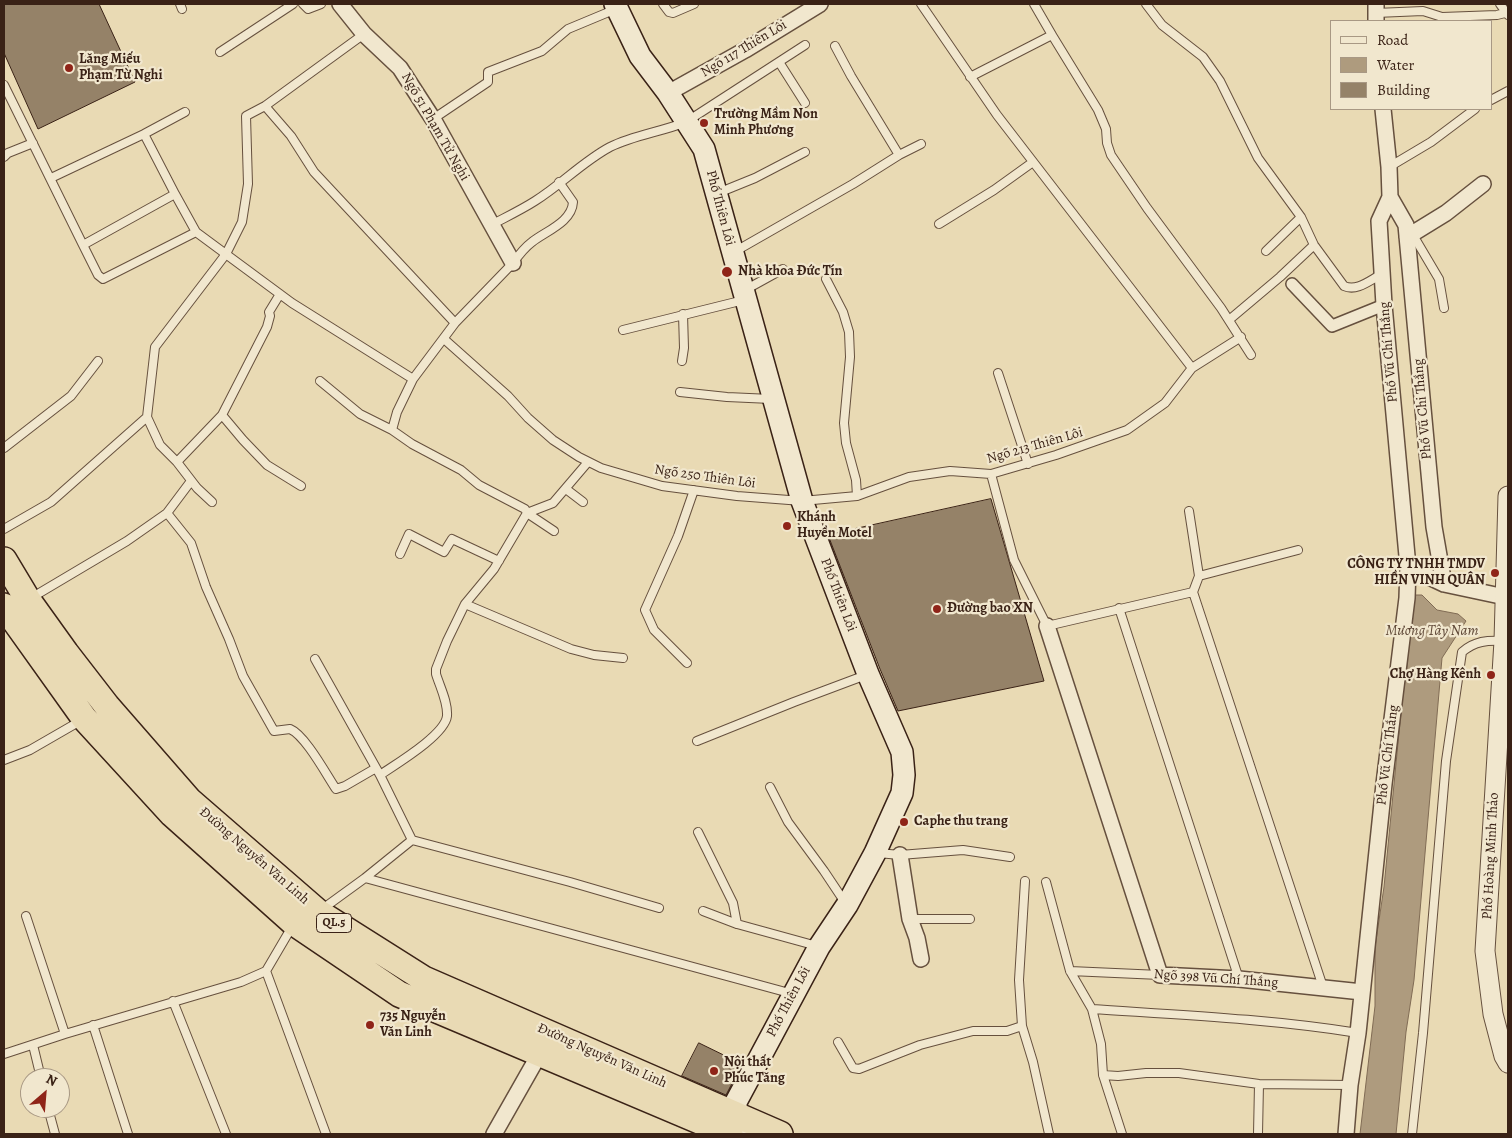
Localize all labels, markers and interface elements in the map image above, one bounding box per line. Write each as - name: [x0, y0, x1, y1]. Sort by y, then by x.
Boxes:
- street label: Ngõ 117 Thiên Lôi: [698, 17, 790, 81]
- legend: [1330, 20, 1492, 110]
- text: Road: [1377, 30, 1408, 50]
- place label: Lăng Miếu Phạm Từ Nghi: [79, 52, 163, 84]
- text: Water: [1377, 55, 1414, 75]
- marker: Lăng Miếu Phạm Từ Nghi: [63, 62, 75, 74]
- street label: Ngõ 51 Phạm Tử Nghi: [397, 70, 473, 184]
- text: Building: [1377, 80, 1430, 100]
- place label: Trường Mầm Non Minh Phương: [714, 107, 818, 140]
- marker: Trường Mầm Non Minh Phương: [698, 117, 710, 129]
- street label: Phố Thiên Lôi: [702, 168, 738, 248]
- place label: Nhà khoa Đức Tín: [738, 264, 842, 280]
- marker: Nhà khoa Đức Tín: [720, 265, 734, 279]
- street label: Phố Vũ Chí Thắng: [1376, 301, 1402, 403]
- street label: Phố Vũ Chi Thắng: [1410, 358, 1436, 460]
- street label: Ngõ 213 Thiên Lôi: [985, 424, 1085, 468]
- street label: Ngõ 250 Thiên Lôi: [653, 462, 757, 492]
- place label: Khánh Huyền Motel: [797, 510, 872, 542]
- marker: Khánh Huyền Motel: [781, 520, 793, 532]
- street label: Phố Thiên Lôi: [816, 556, 860, 634]
- place label: CÔNG TY TNHH TMDV HIỀN VINH QUÂN: [1347, 557, 1485, 590]
- marker: CÔNG TY TNHH TMDV HIỀN VINH QUÂN: [1489, 567, 1501, 579]
- place label: Đường bao XN: [947, 601, 1033, 617]
- marker: Đường bao XN: [931, 603, 943, 615]
- water label: Mương Tây Nam: [1385, 622, 1479, 640]
- place label: Chợ Hàng Kênh: [1390, 667, 1481, 683]
- marker: Chợ Hàng Kênh: [1485, 669, 1497, 681]
- street label: Phố Vũ Chí Thắng: [1373, 704, 1403, 806]
- street label: Phố Hoàng Minh Thảo: [1479, 792, 1503, 920]
- street label: Đường Nguyễn Văn Linh: [196, 804, 312, 908]
- place label: Caphe thu trang: [914, 814, 1008, 830]
- marker: Caphe thu trang: [898, 816, 910, 828]
- road number: QL.5: [316, 914, 352, 932]
- street label: Phố Thiên Lôi: [763, 964, 815, 1040]
- street label: Ngõ 398 Vũ Chí Thắng: [1153, 966, 1279, 992]
- place label: 735 Nguyễn Văn Linh: [380, 1009, 446, 1042]
- marker: 735 Nguyễn Văn Linh: [364, 1019, 376, 1031]
- street label: Đường Nguyễn Văn Linh: [535, 1020, 669, 1092]
- place label: Nội thất Phúc Tăng: [724, 1055, 785, 1088]
- marker: Nội thất Phúc Tăng: [708, 1065, 720, 1077]
- north arrow: [20, 1068, 70, 1118]
- text: N: [43, 1069, 60, 1091]

